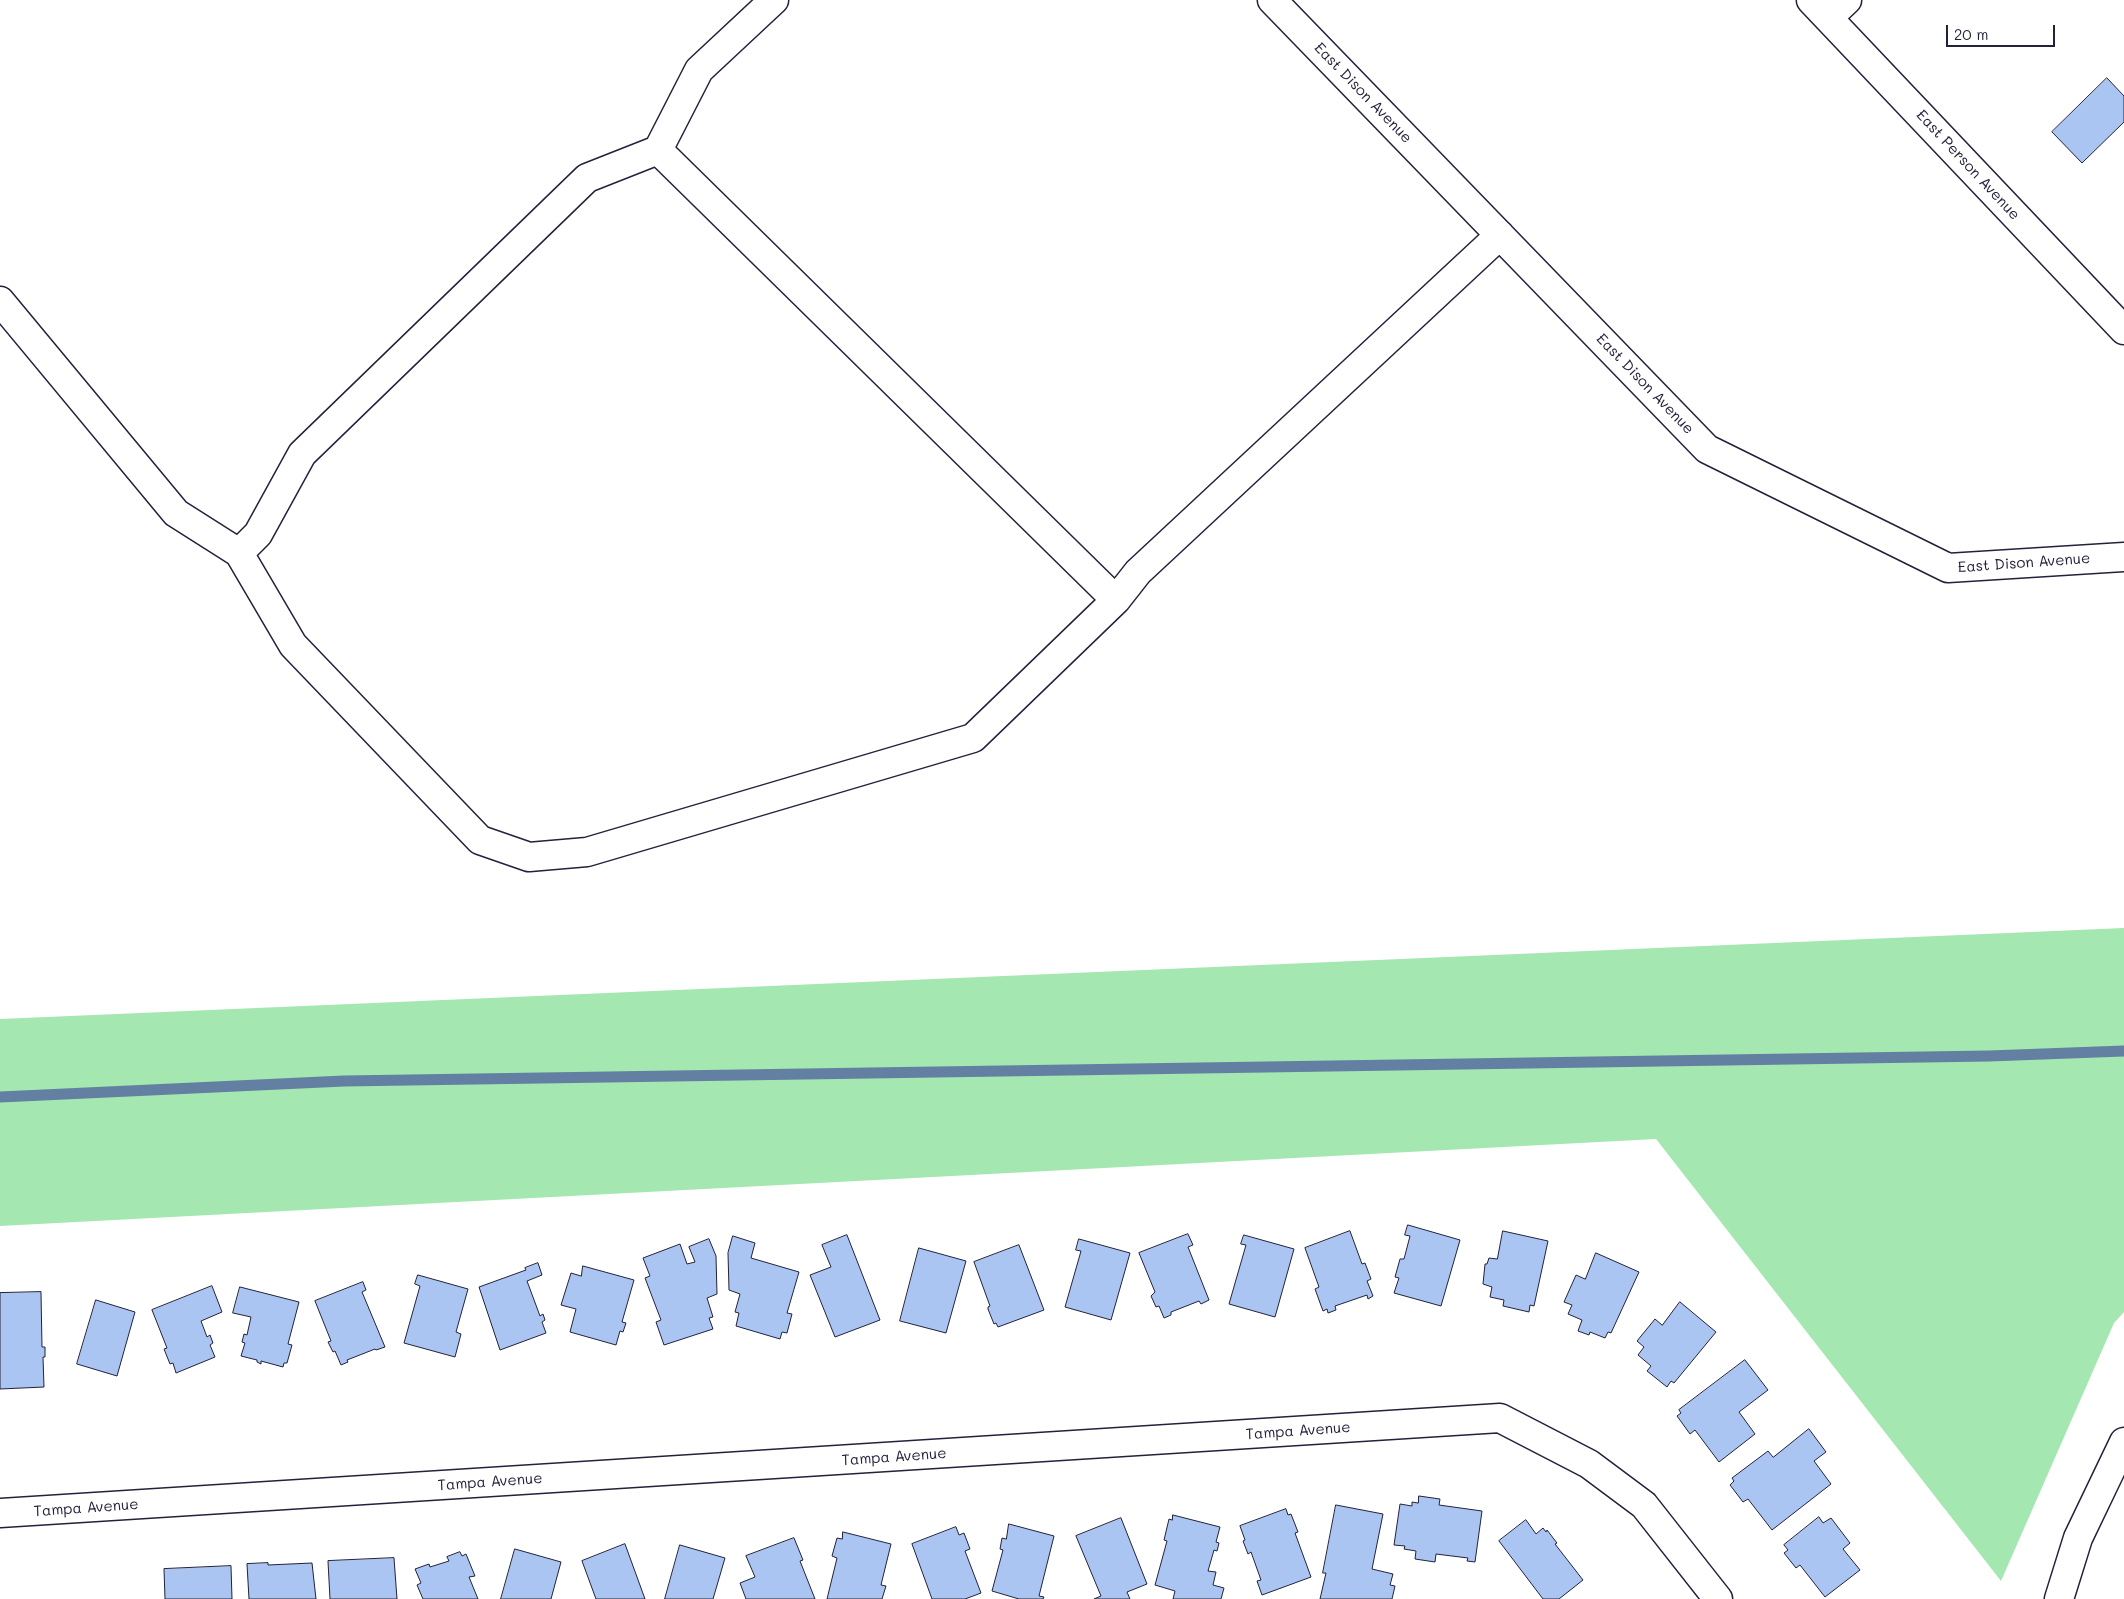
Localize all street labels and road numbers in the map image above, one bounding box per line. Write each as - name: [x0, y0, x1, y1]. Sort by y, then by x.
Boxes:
- street label: East Dison Avenue: [1310, 39, 1416, 147]
- street label: East Person Avenue: [1912, 106, 2024, 224]
- street label: East Dison Avenue: [1592, 330, 1698, 438]
- street label: East Dison Avenue: [1957, 549, 2091, 577]
- street label: Tampa Avenue: [1245, 1418, 1351, 1444]
- street label: Tampa Avenue: [841, 1444, 947, 1470]
- street label: Tampa Avenue: [437, 1469, 543, 1495]
- street label: Tampa Avenue: [33, 1495, 139, 1521]

